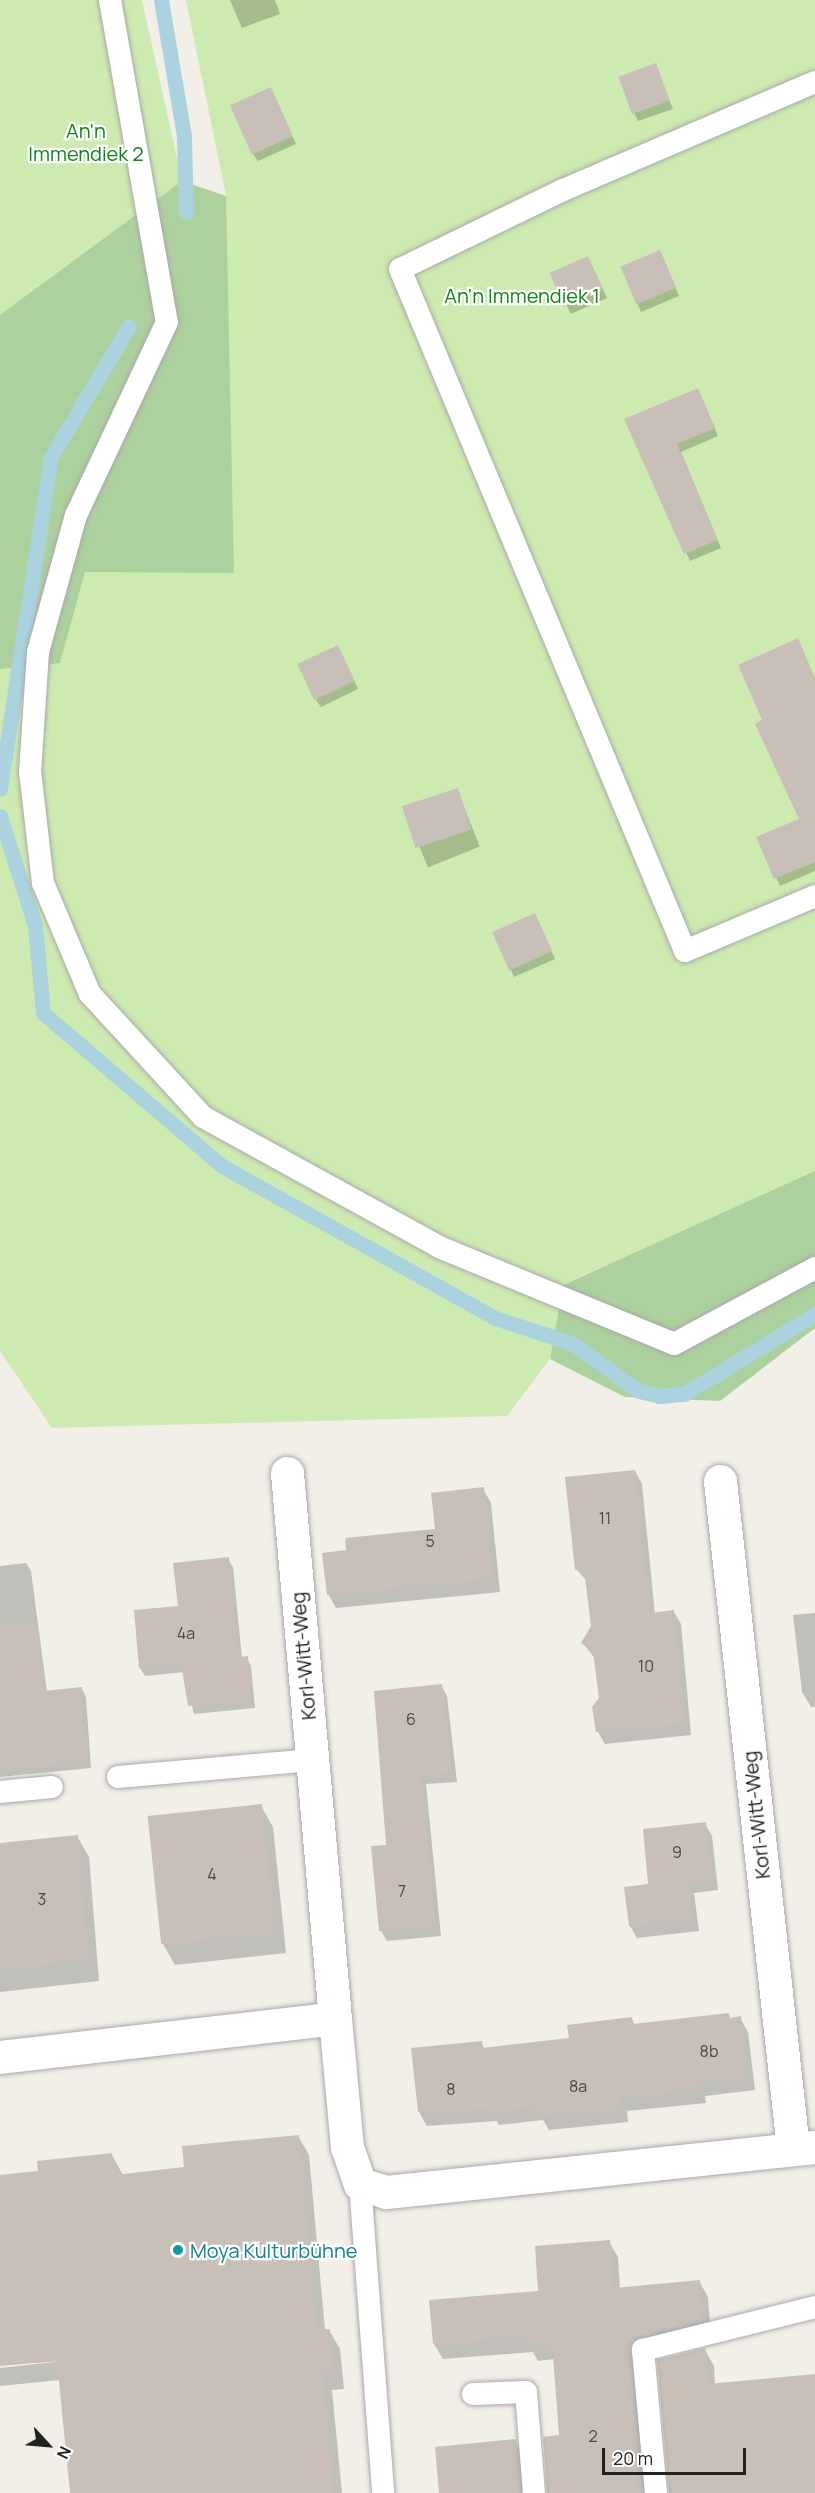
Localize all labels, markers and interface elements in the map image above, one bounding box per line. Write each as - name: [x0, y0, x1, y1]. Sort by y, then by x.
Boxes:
- park label: An'n Immendiek 2: [28, 119, 144, 166]
- park label: An'n Immendiek 1: [444, 283, 600, 307]
- house number: 11: [599, 1508, 611, 1528]
- house number: 5: [425, 1531, 435, 1551]
- street label: Korl-Witt-Weg: [285, 1591, 321, 1721]
- house number: 4a: [177, 1623, 195, 1643]
- house number: 10: [638, 1656, 654, 1676]
- house number: 6: [406, 1709, 416, 1729]
- street label: Korl-Witt-Weg: [737, 1750, 775, 1880]
- house number: 9: [672, 1842, 682, 1862]
- house number: 4: [207, 1864, 217, 1884]
- house number: 7: [398, 1881, 406, 1901]
- house number: 3: [38, 1889, 46, 1909]
- house number: 8b: [700, 2041, 718, 2061]
- house number: 8a: [569, 2076, 587, 2096]
- house number: 8: [446, 2079, 456, 2099]
- place label: Moya Kulturbühne: [190, 2238, 357, 2262]
- marker: Moya Kulturbühne: [171, 2243, 185, 2257]
- north arrow: [18, 2415, 78, 2475]
- house number: 2: [588, 2426, 598, 2446]
- scale bar: [605, 2436, 749, 2474]
- text: N: [52, 2443, 77, 2463]
- text: 20 m: [613, 2446, 653, 2470]

